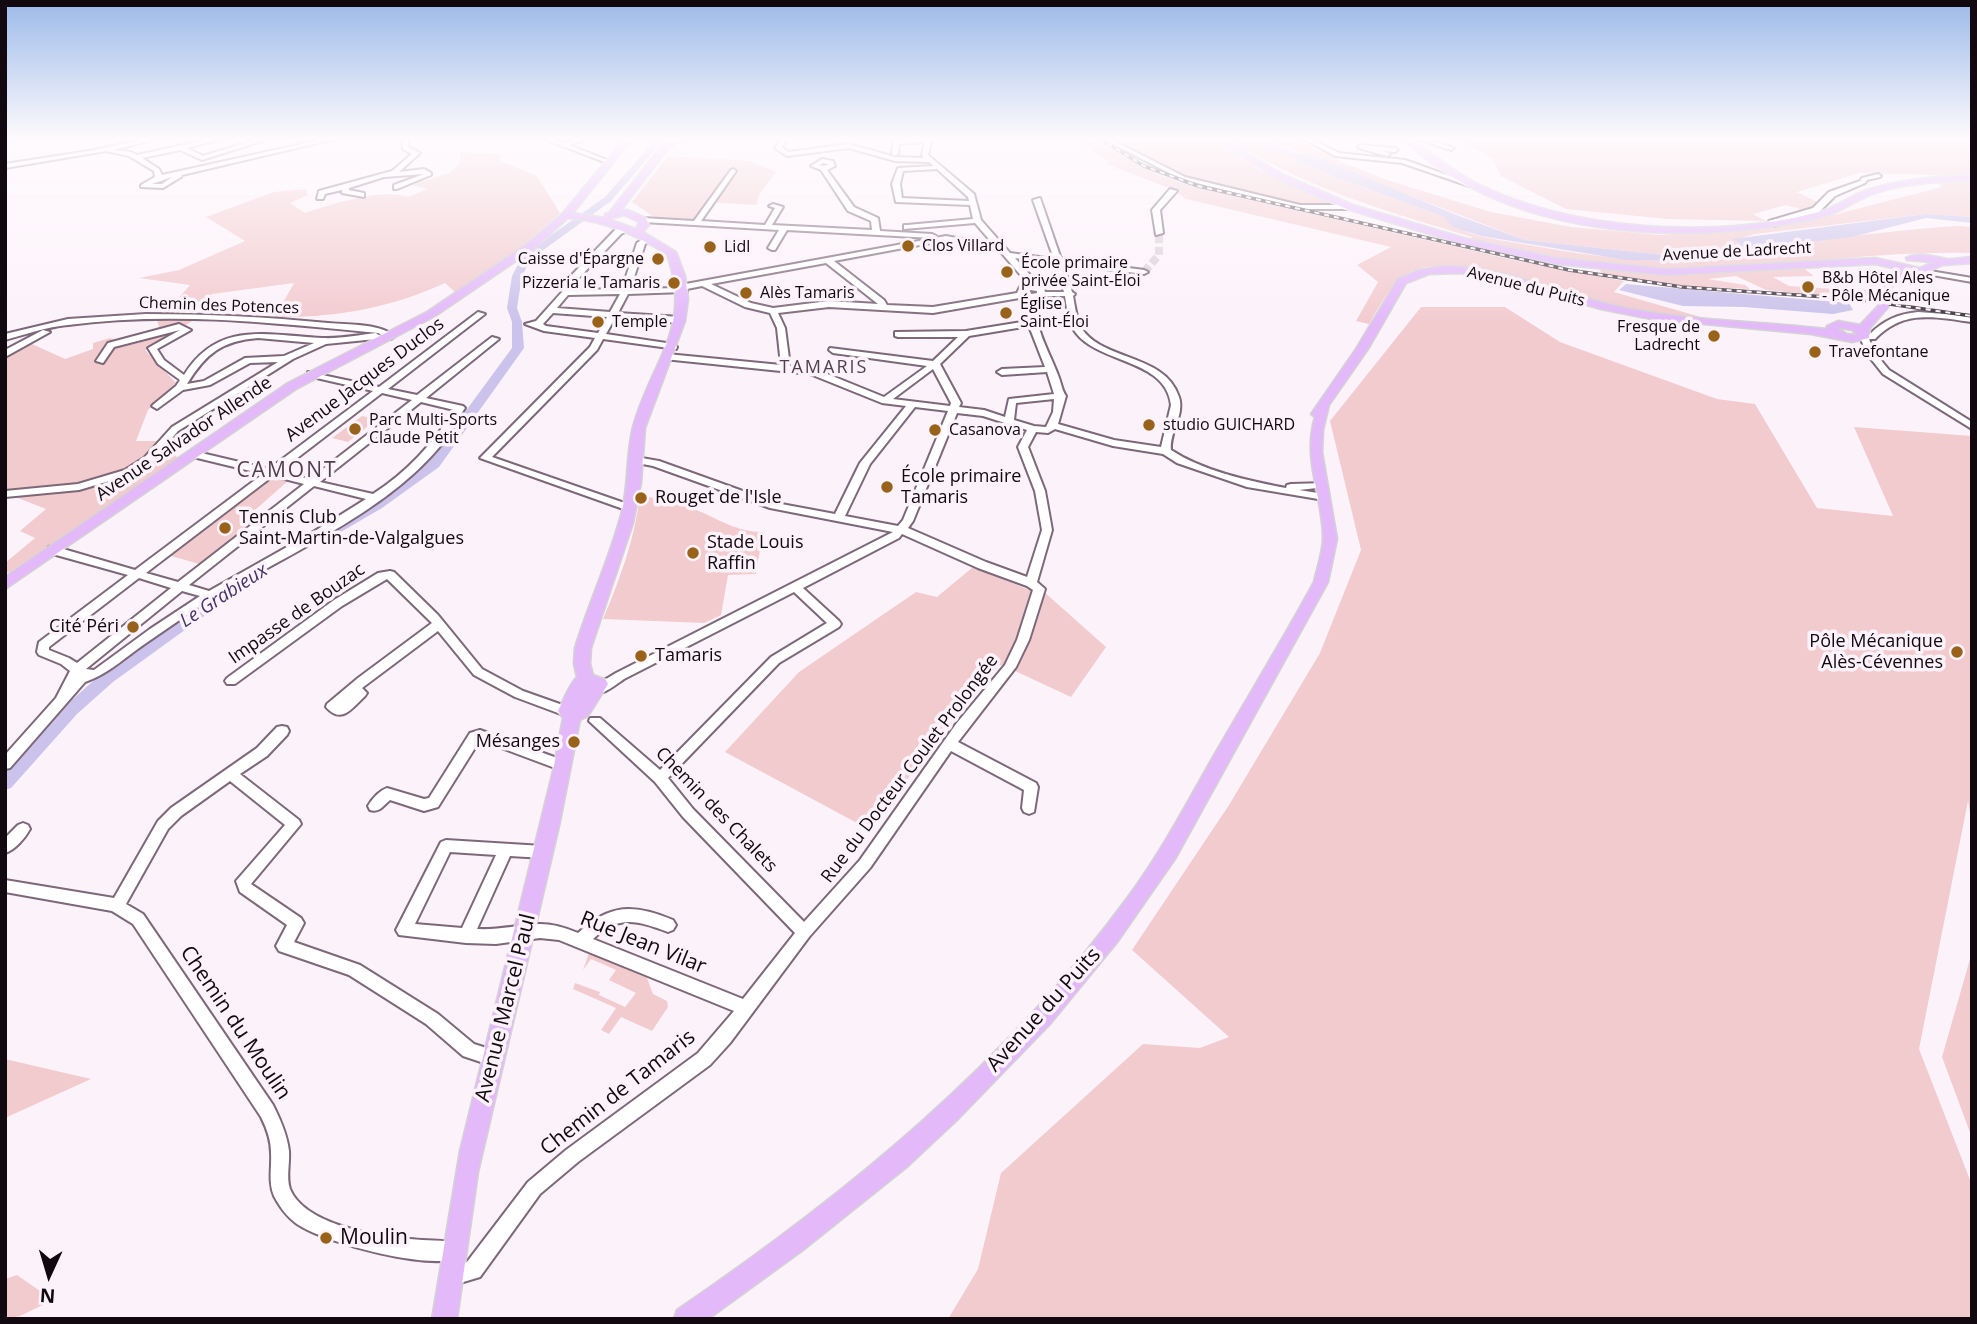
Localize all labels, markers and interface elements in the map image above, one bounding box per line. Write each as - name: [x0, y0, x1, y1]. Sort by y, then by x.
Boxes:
- place label: Clos Villard: [922, 236, 1004, 256]
- place label: Lidl: [724, 237, 750, 257]
- marker: Clos Villard: [900, 238, 916, 254]
- marker: Lidl: [702, 239, 718, 255]
- street label: Avenue de Ladrecht: [1662, 239, 1812, 265]
- place label: Caisse d'Épargne: [518, 249, 644, 269]
- marker: Caisse d'Épargne: [650, 251, 666, 267]
- place label: École primaire privée Saint-Éloi: [1021, 253, 1140, 291]
- street label: Avenue du Puits: [1465, 263, 1587, 311]
- marker: École primaire privée Saint-Éloi: [999, 264, 1015, 280]
- place label: B&b Hôtel Ales - Pôle Mécanique: [1822, 268, 1950, 306]
- place label: Pizzeria le Tamaris: [522, 273, 660, 293]
- marker: Pizzeria le Tamaris: [666, 275, 682, 291]
- marker: B&b Hôtel Ales - Pôle Mécanique: [1800, 279, 1816, 295]
- place label: Alès Tamaris: [760, 283, 855, 303]
- marker: Alès Tamaris: [738, 285, 754, 301]
- street label: Chemin des Potences: [139, 294, 299, 318]
- place label: Église Saint-Éloi: [1020, 294, 1089, 332]
- marker: Église Saint-Éloi: [998, 305, 1014, 321]
- place label: Temple: [612, 312, 667, 332]
- street label: Avenue Jacques Duclos: [281, 313, 449, 447]
- marker: Temple: [590, 314, 606, 330]
- place label: Fresque de Ladrecht: [1617, 317, 1700, 355]
- marker: Fresque de Ladrecht: [1706, 328, 1722, 344]
- place label: Travefontane: [1829, 342, 1928, 362]
- marker: Travefontane: [1807, 344, 1823, 360]
- district label: TAMARIS: [780, 357, 868, 379]
- street label: Avenue Salvador Allende: [92, 372, 276, 506]
- place label: Parc Multi-Sports Claude Petit: [369, 410, 497, 448]
- place label: studio GUICHARD: [1163, 415, 1295, 435]
- marker: studio GUICHARD: [1141, 417, 1157, 433]
- place label: Casanova: [949, 420, 1021, 440]
- marker: Parc Multi-Sports Claude Petit: [347, 421, 363, 437]
- marker: Casanova: [927, 422, 943, 438]
- district label: CAMONT: [237, 458, 337, 484]
- place label: École primaire Tamaris: [901, 466, 1021, 508]
- marker: École primaire Tamaris: [879, 479, 895, 495]
- place label: Rouget de l'Isle: [655, 487, 781, 509]
- marker: Rouget de l'Isle: [633, 490, 649, 506]
- place label: Tennis Club Saint-Martin-de-Valgalgues: [239, 507, 464, 550]
- marker: Tennis Club Saint-Martin-de-Valgalgues: [217, 520, 233, 536]
- place label: Stade Louis Raffin: [707, 532, 803, 574]
- marker: Stade Louis Raffin: [685, 545, 701, 561]
- water label: Le Grabieux: [176, 559, 272, 633]
- street label: Impasse de Bouzac: [225, 559, 369, 669]
- place label: Cité Péri: [49, 616, 119, 638]
- marker: Cité Péri: [125, 619, 141, 635]
- place label: Pôle Mécanique Alès-Cévennes: [1809, 631, 1943, 674]
- marker: Pôle Mécanique Alès-Cévennes: [1949, 644, 1965, 660]
- place label: Tamaris: [655, 645, 722, 667]
- marker: Tamaris: [633, 648, 649, 664]
- street label: Rue du Docteur Coulet Prolongée: [817, 651, 1003, 887]
- place label: Mésanges: [476, 731, 560, 753]
- marker: Mésanges: [566, 734, 582, 750]
- street label: Chemin des Chalets: [651, 743, 781, 877]
- street label: Rue Jean Vilar: [576, 906, 710, 980]
- street label: Avenue Marcel Paul: [470, 911, 542, 1105]
- street label: Chemin du Moulin: [174, 941, 296, 1105]
- street label: Avenue du Puits: [982, 943, 1106, 1077]
- street label: Chemin de Tamaris: [536, 1025, 700, 1161]
- place label: Moulin: [340, 1225, 408, 1251]
- marker: Moulin: [318, 1230, 334, 1246]
- north arrow: [14, 1240, 84, 1310]
- text: N: [39, 1282, 56, 1309]

